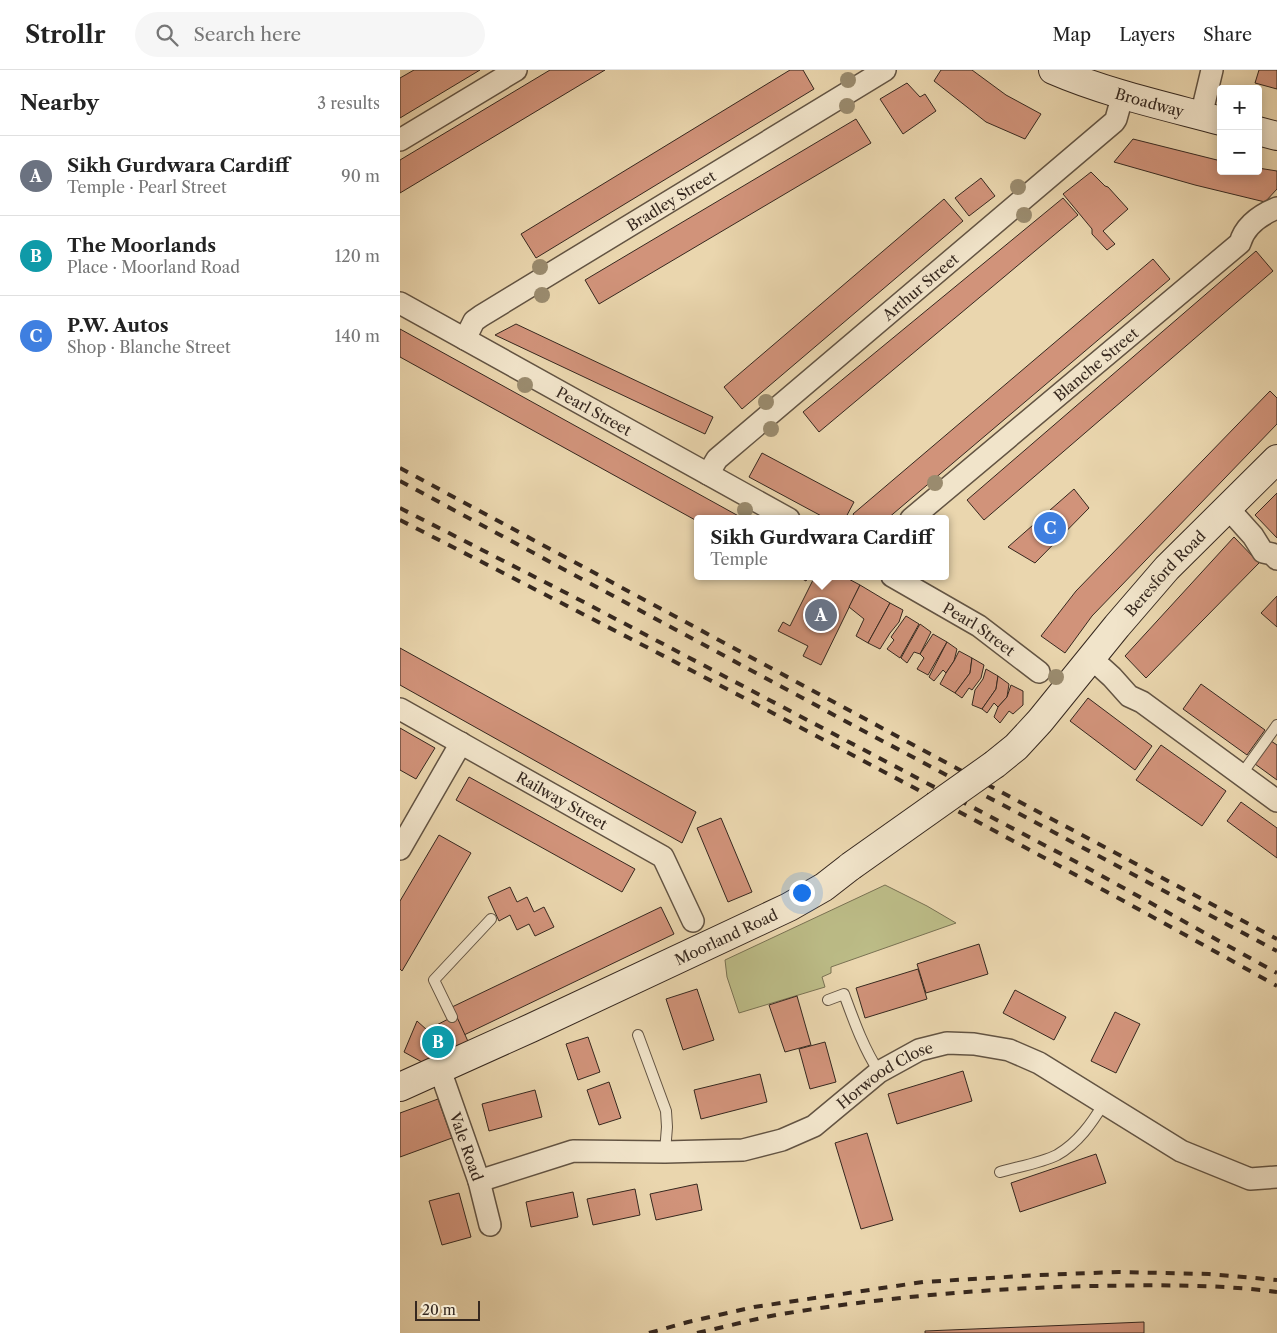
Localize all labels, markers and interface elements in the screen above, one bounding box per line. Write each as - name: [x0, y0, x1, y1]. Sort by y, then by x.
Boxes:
- search box: [135, 12, 485, 57]
- text: Strollr: [25, 20, 105, 49]
- icon: search: [153, 21, 181, 49]
- text: Search here: [193, 23, 301, 46]
- text: Map: [1053, 24, 1091, 46]
- text: Layers: [1119, 24, 1175, 46]
- text: Share: [1203, 24, 1252, 46]
- street label: Broadway: [1113, 84, 1187, 121]
- map controls: [1217, 85, 1262, 175]
- button: +: [1217, 85, 1262, 130]
- text: Nearby: [20, 90, 99, 115]
- text: 3 results: [317, 93, 380, 113]
- button: −: [1217, 130, 1262, 175]
- text: Sikh Gurdwara Cardiff: [67, 154, 290, 177]
- text: A: [30, 166, 42, 186]
- text: 90 m: [341, 166, 380, 186]
- street label: Bradley Street: [623, 166, 719, 235]
- text: Temple · Pearl Street: [67, 177, 227, 197]
- text: The Moorlands: [67, 234, 216, 257]
- text: B: [30, 246, 42, 266]
- text: 120 m: [335, 246, 380, 266]
- street label: Arthur Street: [877, 248, 963, 325]
- text: Place · Moorland Road: [67, 257, 240, 277]
- text: P.W. Autos: [67, 314, 169, 337]
- street label: Blanche Street: [1050, 323, 1142, 405]
- text: C: [30, 326, 42, 346]
- text: 140 m: [335, 326, 380, 346]
- text: Shop · Blanche Street: [67, 337, 231, 357]
- street label: Pearl Street: [553, 382, 636, 440]
- pin: C: [1034, 509, 1066, 547]
- popup: [694, 515, 949, 580]
- text: Sikh Gurdwara Cardiff: [710, 526, 933, 549]
- street label: Beresford Road: [1120, 526, 1209, 620]
- text: Temple: [710, 549, 768, 569]
- pin: A: [805, 596, 837, 634]
- street label: Pearl Street: [940, 598, 1020, 660]
- street label: Railway Street: [513, 767, 612, 834]
- your location: [789, 880, 815, 906]
- street label: Moorland Road: [671, 904, 780, 969]
- pin: B: [422, 1023, 454, 1061]
- street label: Horwood Close: [833, 1037, 935, 1113]
- street label: Vale Road: [446, 1109, 488, 1183]
- scale bar: [415, 1298, 480, 1321]
- text: 20 m: [422, 1301, 456, 1319]

